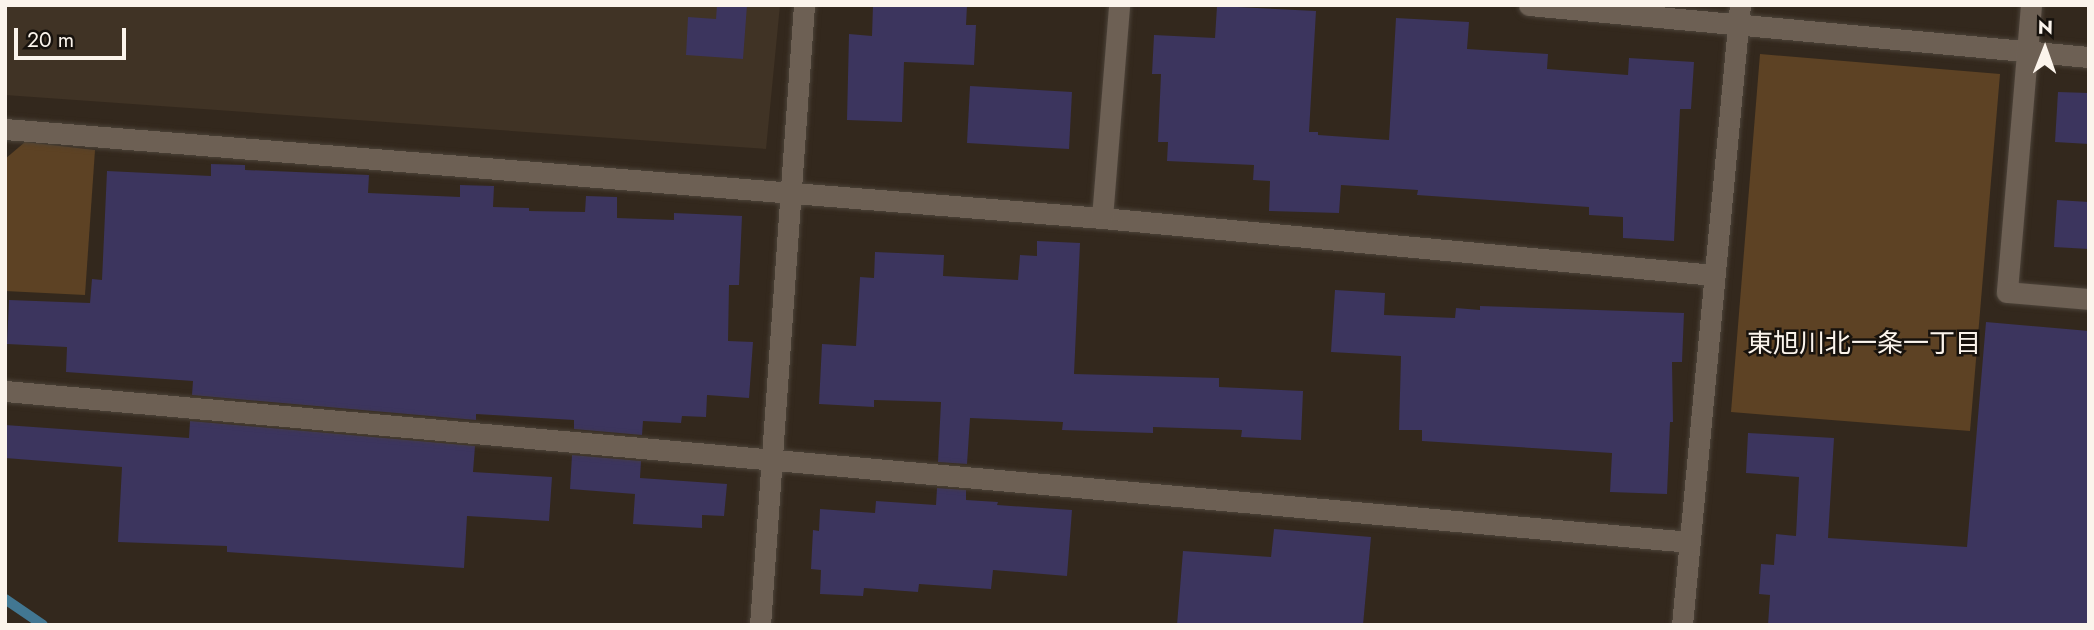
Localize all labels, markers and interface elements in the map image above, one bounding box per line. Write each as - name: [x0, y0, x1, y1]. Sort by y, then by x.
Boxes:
- scale bar: [18, 14, 130, 58]
- north arrow: [2010, 14, 2080, 84]
- text: N: [2038, 14, 2053, 41]
- text: 20 m: [27, 25, 74, 55]
- district label: 東旭川北一条一丁目: [1747, 328, 1981, 360]

